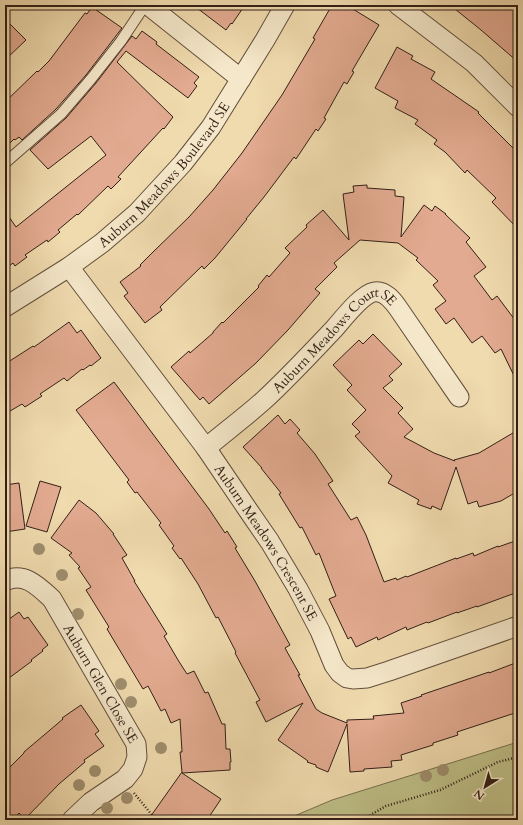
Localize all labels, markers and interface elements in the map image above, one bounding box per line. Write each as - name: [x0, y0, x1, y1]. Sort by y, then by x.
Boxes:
- street label: Auburn Meadows Boulevard SE: [94, 98, 234, 252]
- street label: Auburn Meadows Court SE: [268, 282, 402, 397]
- street label: Auburn Meadows Crescent SE: [210, 460, 323, 624]
- street label: Auburn Glen Close SE: [59, 620, 143, 747]
- north arrow: [465, 767, 505, 807]
- text: N: [471, 785, 488, 803]

